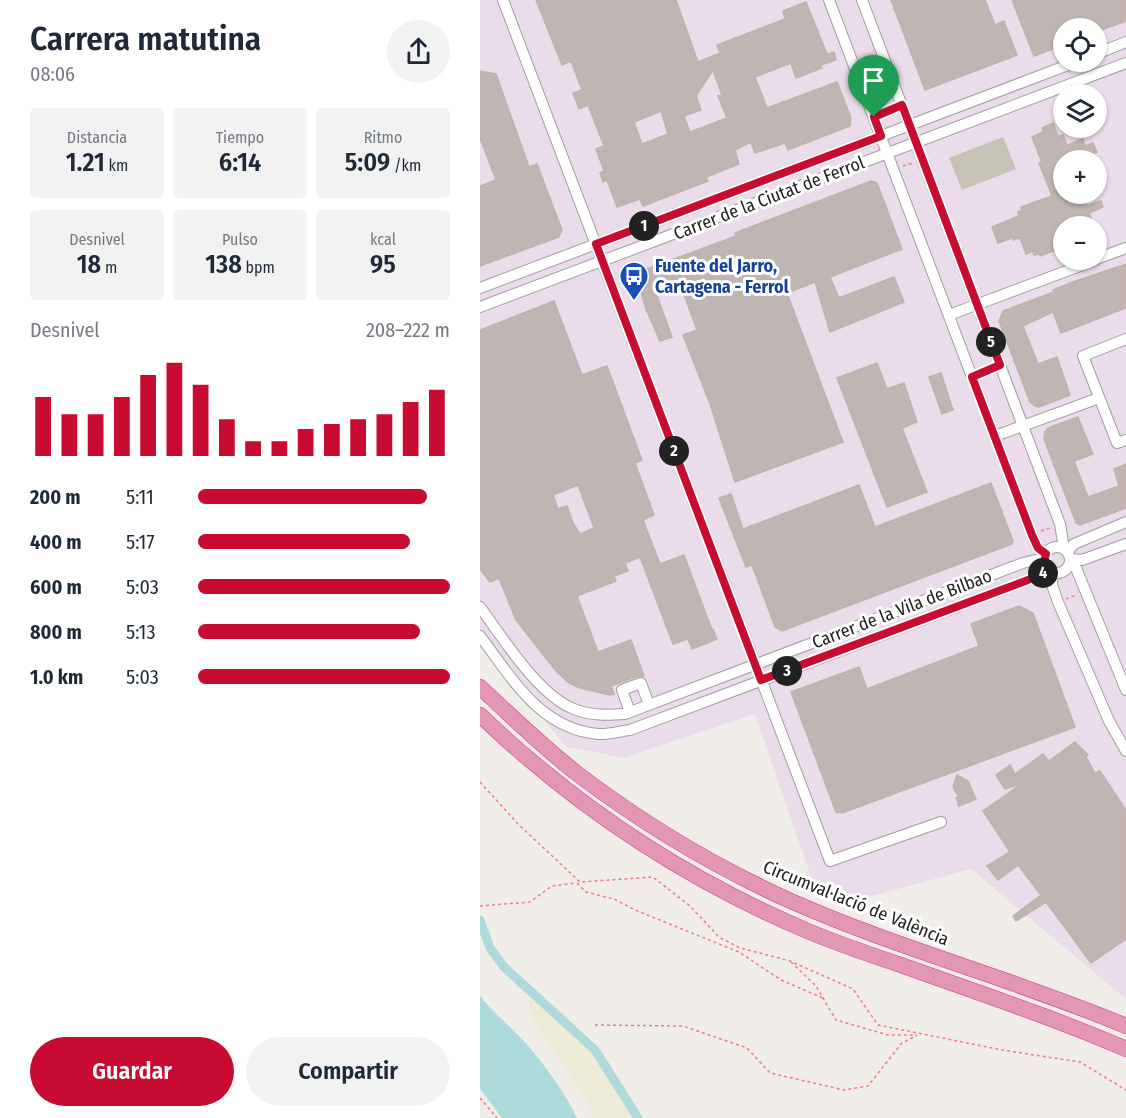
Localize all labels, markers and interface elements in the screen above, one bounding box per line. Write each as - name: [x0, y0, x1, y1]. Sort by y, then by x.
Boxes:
- map controls: [1053, 18, 1107, 270]
- button: locate: [1053, 18, 1107, 72]
- text: Carrera matutina: [30, 19, 261, 59]
- button: share: [387, 20, 450, 83]
- pin: [848, 55, 899, 117]
- text: 08:06: [30, 62, 75, 86]
- icon: arrive: [857, 64, 890, 97]
- button: layers: [1053, 84, 1107, 138]
- text: Distancia: [67, 128, 127, 147]
- text: Tiempo: [216, 128, 264, 147]
- text: Ritmo: [364, 128, 402, 147]
- text: 1.21: [66, 147, 105, 178]
- text: 6:14: [219, 147, 261, 178]
- text: 5:09: [345, 147, 390, 178]
- button: +: [1053, 150, 1107, 204]
- street label: Carrer de la Ciutat de Ferrol: [670, 151, 868, 245]
- text: km: [105, 156, 128, 175]
- text: /km: [390, 156, 421, 175]
- pin: 1: [629, 211, 659, 241]
- text: 1: [641, 216, 647, 235]
- button: −: [1053, 216, 1107, 270]
- text: Desnivel: [69, 230, 125, 249]
- text: Pulso: [222, 230, 258, 249]
- text: kcal: [370, 230, 396, 249]
- text: 18: [77, 249, 101, 280]
- text: 138: [205, 249, 242, 280]
- text: 95: [370, 249, 396, 280]
- place label: Fuente del Jarro, Cartagena - Ferrol: [655, 255, 789, 298]
- text: m: [101, 258, 117, 277]
- text: bpm: [242, 258, 275, 277]
- bus stop icon: Fuente del Jarro, Cartagena - Ferrol: [618, 260, 650, 302]
- text: Desnivel: [30, 318, 100, 342]
- text: 208–222 m: [366, 318, 450, 342]
- pin: 5: [976, 327, 1006, 357]
- text: 5: [987, 332, 995, 351]
- pin: 2: [659, 436, 689, 466]
- text: 2: [670, 441, 678, 460]
- text: 200 m: [30, 485, 81, 509]
- text: 5:11: [126, 485, 154, 509]
- text: 400 m: [30, 530, 82, 554]
- text: 5:17: [126, 530, 155, 554]
- pin: 4: [1028, 558, 1058, 588]
- text: 4: [1039, 563, 1047, 582]
- street label: Carrer de la Vila de Bilbao: [809, 565, 995, 653]
- text: 600 m: [30, 575, 82, 599]
- text: 5:03: [126, 575, 159, 599]
- text: 800 m: [30, 620, 82, 644]
- text: 5:13: [126, 620, 155, 644]
- pin: 3: [772, 656, 802, 686]
- text: 3: [783, 661, 791, 680]
- text: 1.0 km: [30, 665, 83, 689]
- text: 5:03: [126, 665, 159, 689]
- street label: Circumval·lació de València: [760, 856, 952, 950]
- button: Guardar: [30, 1037, 234, 1106]
- button: Compartir: [246, 1037, 450, 1106]

